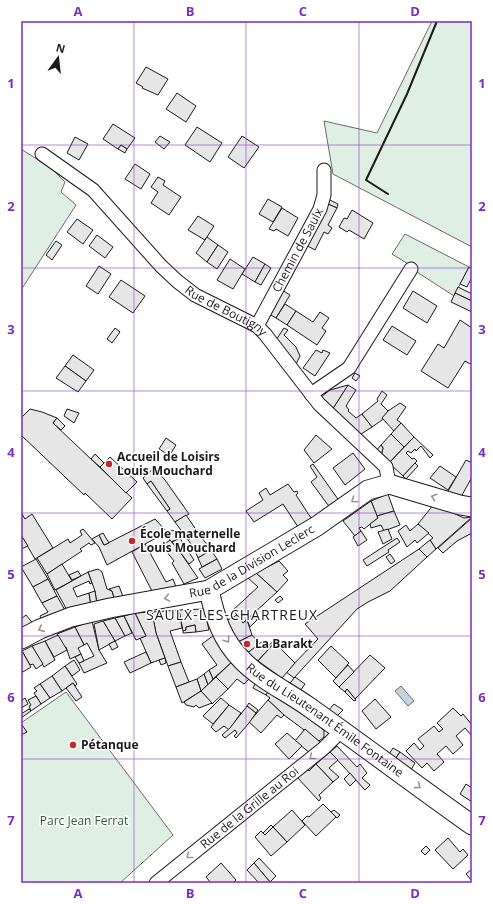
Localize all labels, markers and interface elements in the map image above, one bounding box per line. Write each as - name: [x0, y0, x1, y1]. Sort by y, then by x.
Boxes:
- text: A: [74, 2, 83, 20]
- text: B: [186, 2, 195, 20]
- text: C: [299, 2, 307, 20]
- text: D: [410, 2, 420, 20]
- north arrow: [38, 38, 78, 78]
- text: N: [54, 39, 67, 56]
- text: 1: [7, 74, 15, 92]
- text: 1: [478, 74, 486, 92]
- text: 2: [7, 197, 15, 215]
- text: 2: [478, 197, 486, 215]
- street label: Chemin de Saulx: [268, 204, 327, 295]
- street label: Rue de Boutigny: [182, 281, 272, 340]
- text: 3: [7, 320, 15, 338]
- text: 3: [478, 320, 486, 338]
- text: 4: [7, 443, 15, 461]
- text: 4: [478, 443, 486, 461]
- place label: Accueil de Loisirs Louis Mouchard: [117, 448, 220, 479]
- marker: Accueil de Loisirs Louis Mouchard: [104, 459, 114, 469]
- one-way arrow: [431, 493, 438, 502]
- one-way arrow: [351, 495, 358, 503]
- street label: Rue de la Division Leclerc: [188, 520, 318, 601]
- place label: École maternelle Louis Mouchard: [140, 525, 240, 556]
- marker: École maternelle Louis Mouchard: [127, 536, 137, 546]
- text: 5: [7, 565, 15, 583]
- text: 5: [478, 565, 486, 583]
- one-way arrow: [164, 593, 170, 601]
- district label: SAULX-LES-CHARTREUX: [146, 605, 318, 624]
- one-way arrow: [38, 625, 45, 633]
- place label: La Barakt: [255, 635, 313, 652]
- one-way arrow: [222, 636, 229, 643]
- marker: La Barakt: [242, 639, 252, 649]
- street label: Rue du Lieutenant Émile Fontaine: [243, 659, 407, 781]
- text: 6: [7, 688, 15, 706]
- text: 6: [478, 688, 486, 706]
- place label: Pétanque: [81, 736, 139, 753]
- marker: Pétanque: [68, 740, 78, 750]
- one-way arrow: [310, 752, 317, 759]
- street label: Rue de la Grille au Roi: [196, 763, 302, 852]
- one-way arrow: [414, 781, 421, 788]
- text: 7: [7, 811, 15, 829]
- text: 7: [478, 811, 486, 829]
- park label: Parc Jean Ferrat: [40, 812, 128, 829]
- one-way arrow: [187, 851, 194, 858]
- text: A: [74, 884, 83, 902]
- text: B: [186, 884, 195, 902]
- text: C: [299, 884, 307, 902]
- text: D: [410, 884, 420, 902]

